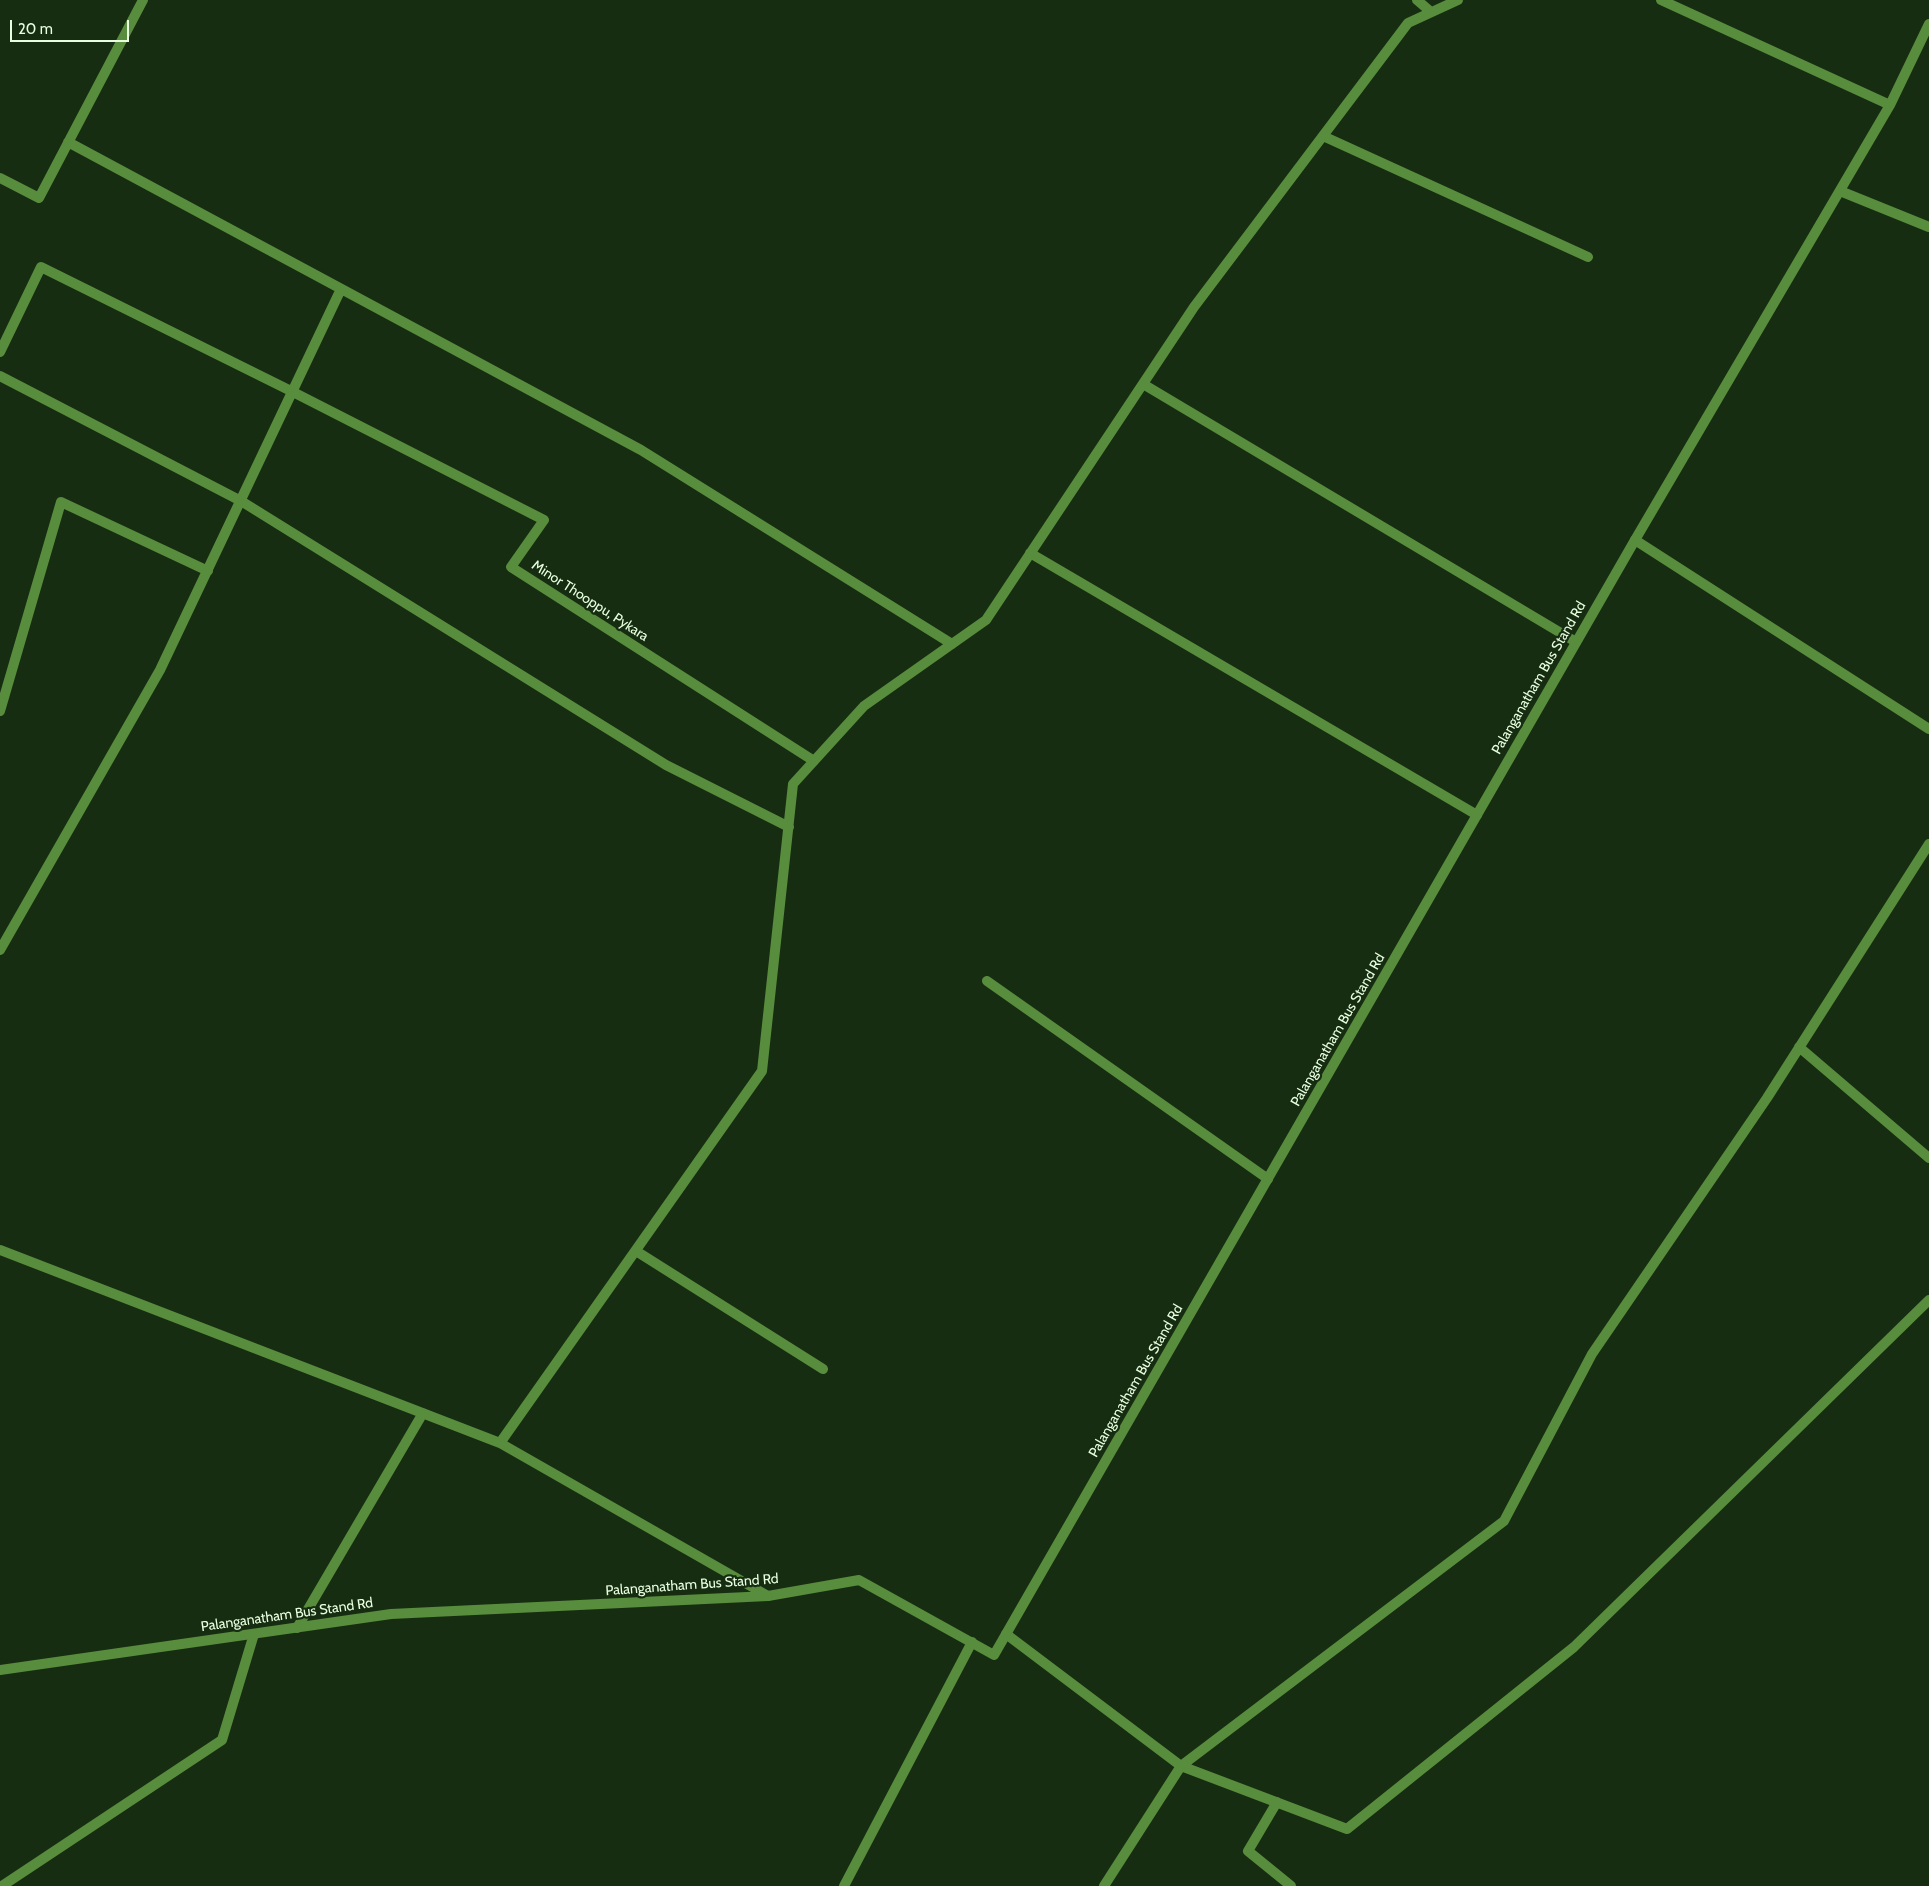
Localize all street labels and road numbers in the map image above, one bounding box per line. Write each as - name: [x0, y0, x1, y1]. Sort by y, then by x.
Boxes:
- street label: Minor Thooppu, Pykara: [528, 557, 652, 645]
- street label: Palanganatham Bus Stand Rd: [1488, 599, 1590, 757]
- street label: Palanganatham Bus Stand Rd: [1287, 951, 1389, 1109]
- street label: Palanganatham Bus Stand Rd: [1085, 1302, 1187, 1460]
- street label: Palanganatham Bus Stand Rd: [605, 1571, 779, 1599]
- street label: Palanganatham Bus Stand Rd: [200, 1595, 374, 1635]

